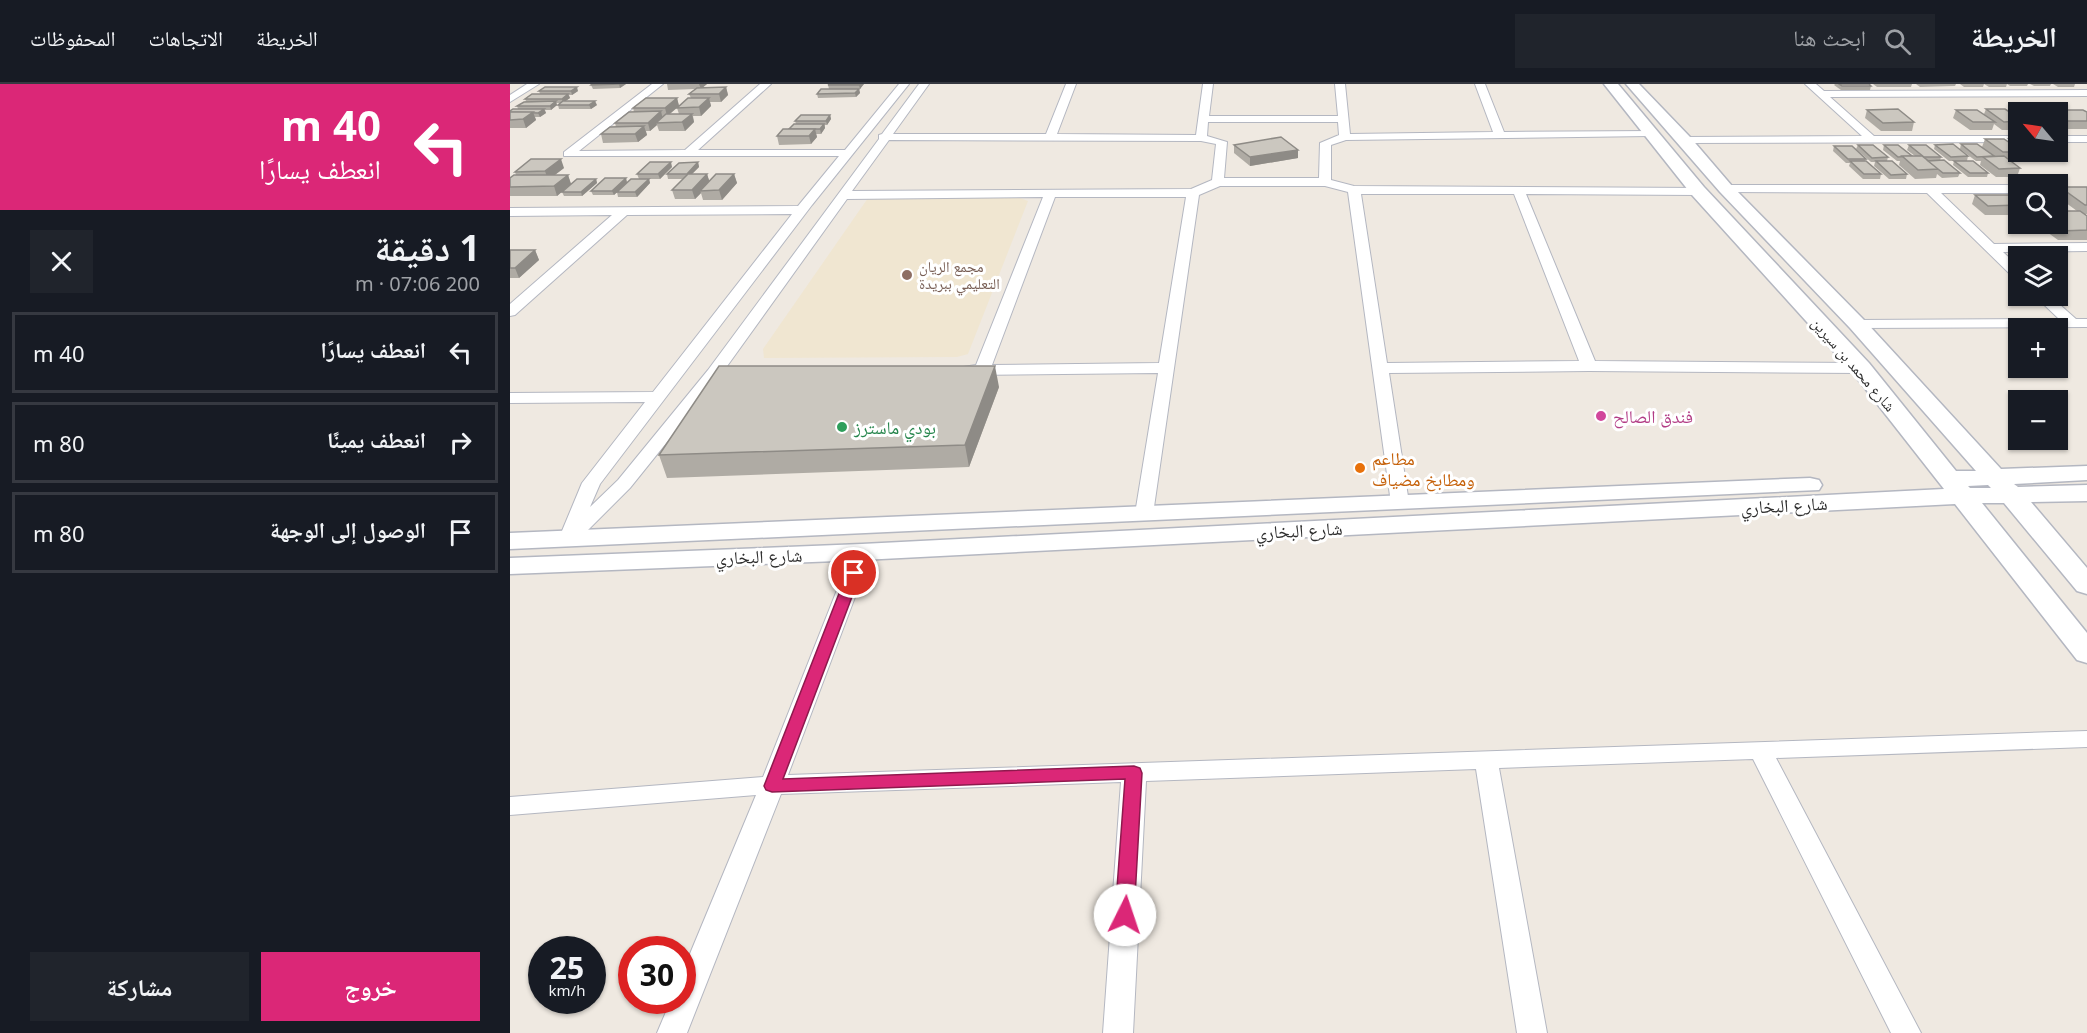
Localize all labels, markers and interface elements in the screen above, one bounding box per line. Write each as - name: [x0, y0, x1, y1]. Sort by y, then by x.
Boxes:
- search box: [1515, 14, 1935, 68]
- text: الخريطة: [1971, 17, 2057, 55]
- text: ابحث هنا: [1793, 22, 1866, 52]
- text: المحفوظات: [30, 24, 115, 52]
- text: الاتجاهات: [148, 24, 223, 52]
- text: الخريطة: [256, 24, 318, 52]
- icon: search: [1881, 25, 1914, 58]
- text: 40 m: [281, 96, 381, 153]
- north arrow: [2008, 102, 2068, 162]
- map controls: [2008, 102, 2068, 450]
- icon: left: [402, 108, 480, 186]
- text: انعطف يسارًا: [259, 150, 381, 187]
- button: search: [2008, 174, 2068, 234]
- text: 1 دقيقة: [374, 223, 480, 272]
- button: close: [30, 230, 93, 293]
- button: layers: [2008, 246, 2068, 306]
- place label: مجمع الريان التعليمي ببريدة: [919, 256, 1000, 296]
- marker: مجمع الريان التعليمي ببريدة: [900, 268, 914, 282]
- text: 200 m · 07:06: [355, 270, 480, 297]
- street label: شارع محمد بن سيرين: [1807, 313, 1900, 416]
- button: +: [2008, 318, 2068, 378]
- text: انعطف يسارًا: [321, 334, 426, 364]
- icon: left: [444, 336, 477, 369]
- text: 40 m: [33, 338, 84, 368]
- button: −: [2008, 390, 2068, 450]
- place label: فندق الصالح: [1613, 404, 1693, 429]
- marker: فندق الصالح: [1594, 409, 1608, 423]
- place label: بودي ماسترز: [853, 415, 936, 443]
- marker: بودي ماسترز: [835, 420, 849, 434]
- text: انعطف يمينًا: [327, 424, 426, 454]
- icon: right: [444, 426, 477, 459]
- text: 80 m: [33, 428, 84, 458]
- place label: مطاعم ومطابخ مضياف: [1372, 446, 1475, 492]
- marker: مطاعم ومطابخ مضياف: [1353, 461, 1367, 475]
- street label: شارع البخاري: [1740, 491, 1828, 523]
- text: الوصول إلى الوجهة: [270, 514, 426, 544]
- icon: arrive: [444, 516, 477, 549]
- street label: شارع البخاري: [1255, 516, 1343, 548]
- text: 80 m: [33, 518, 84, 548]
- street label: شارع البخاري: [715, 542, 803, 573]
- pin: [828, 547, 879, 598]
- icon: arrive: [837, 556, 870, 589]
- position arrow: [1093, 883, 1157, 947]
- speed limit sign: 30: [618, 936, 696, 1014]
- text: 25: [550, 947, 584, 988]
- button: مشاركة: [30, 952, 249, 1021]
- button: خروج: [261, 952, 480, 1021]
- text: km/h: [549, 980, 585, 1000]

